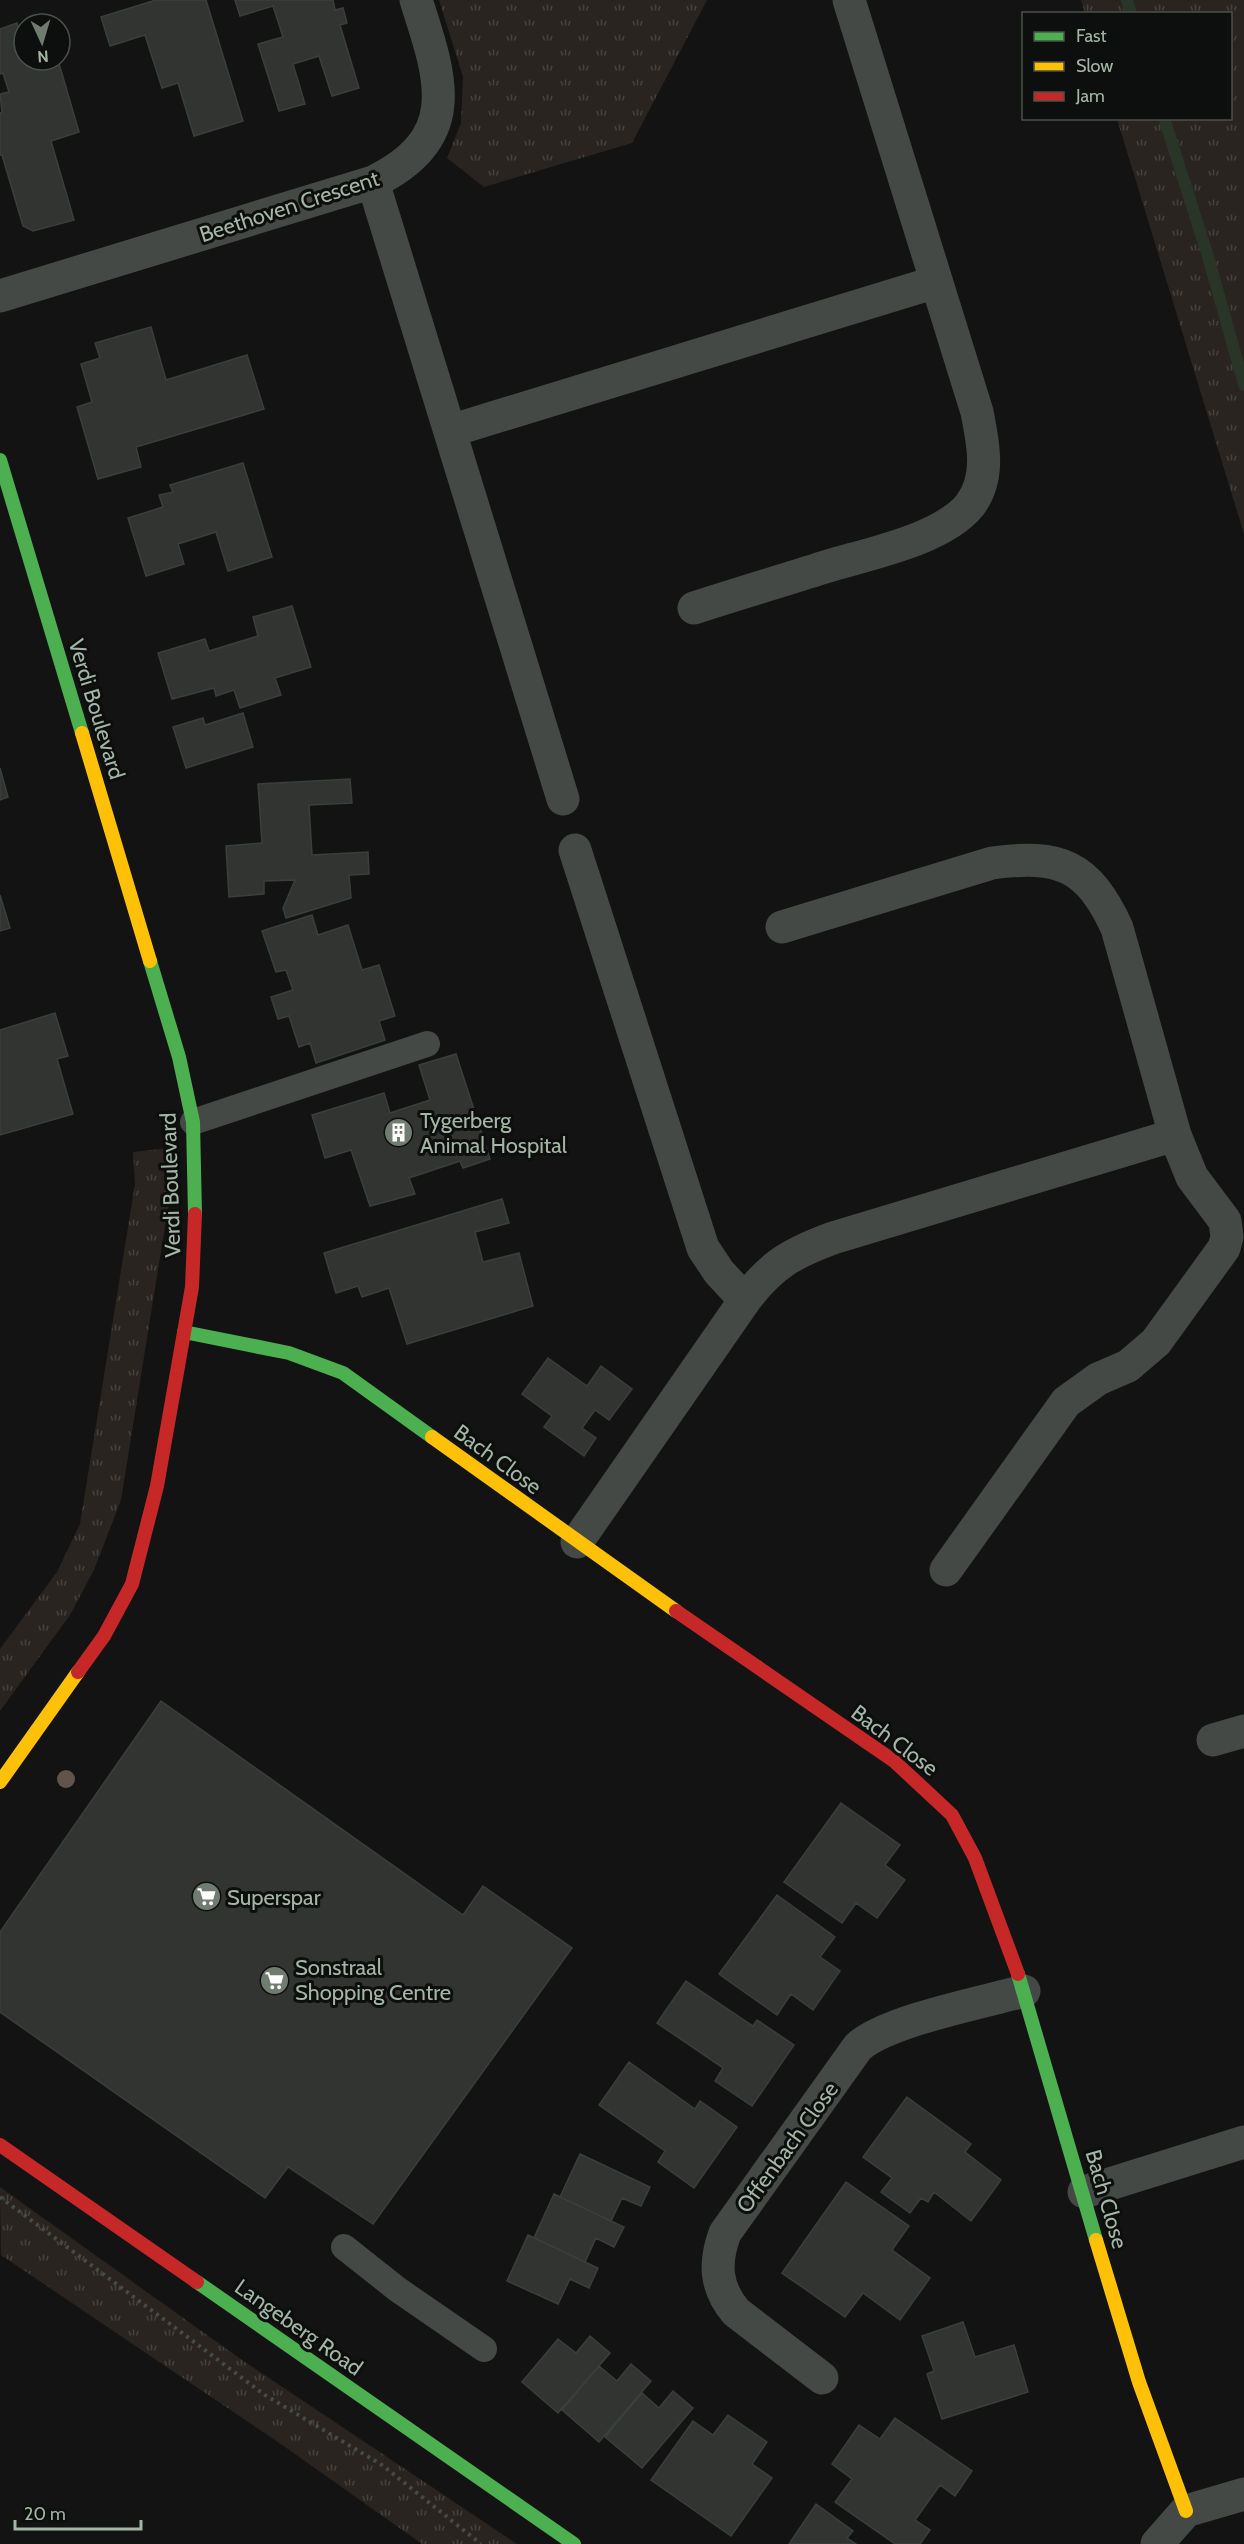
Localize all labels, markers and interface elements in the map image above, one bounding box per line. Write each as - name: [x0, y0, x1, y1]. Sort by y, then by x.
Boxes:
- north arrow: [12, 12, 72, 72]
- legend: [1022, 12, 1232, 120]
- text: Fast: [1076, 25, 1107, 47]
- text: N: [37, 47, 49, 66]
- text: Slow: [1076, 55, 1113, 77]
- text: Jam: [1075, 85, 1105, 107]
- street label: Beethoven Crescent: [196, 165, 383, 248]
- street label: Verdi Boulevard: [62, 636, 131, 782]
- place label: Tygerberg Animal Hospital: [420, 1107, 568, 1159]
- street label: Verdi Boulevard: [154, 1112, 187, 1258]
- building icon: Tygerberg Animal Hospital: [383, 1117, 415, 1149]
- street label: Bach Close: [449, 1419, 547, 1500]
- street label: Bach Close: [846, 1699, 943, 1782]
- supermarket icon: Superspar: [190, 1881, 222, 1913]
- place label: Superspar: [227, 1884, 321, 1911]
- place label: Sonstraal Shopping Centre: [295, 1954, 451, 2006]
- supermarket icon: Sonstraal Shopping Centre: [258, 1964, 290, 1996]
- street label: Offenbach Close: [731, 2076, 844, 2218]
- street label: Bach Close: [1080, 2147, 1134, 2252]
- street label: Langeberg Road: [230, 2273, 368, 2381]
- scale bar: [15, 2493, 141, 2531]
- text: 20 m: [24, 2503, 66, 2525]

